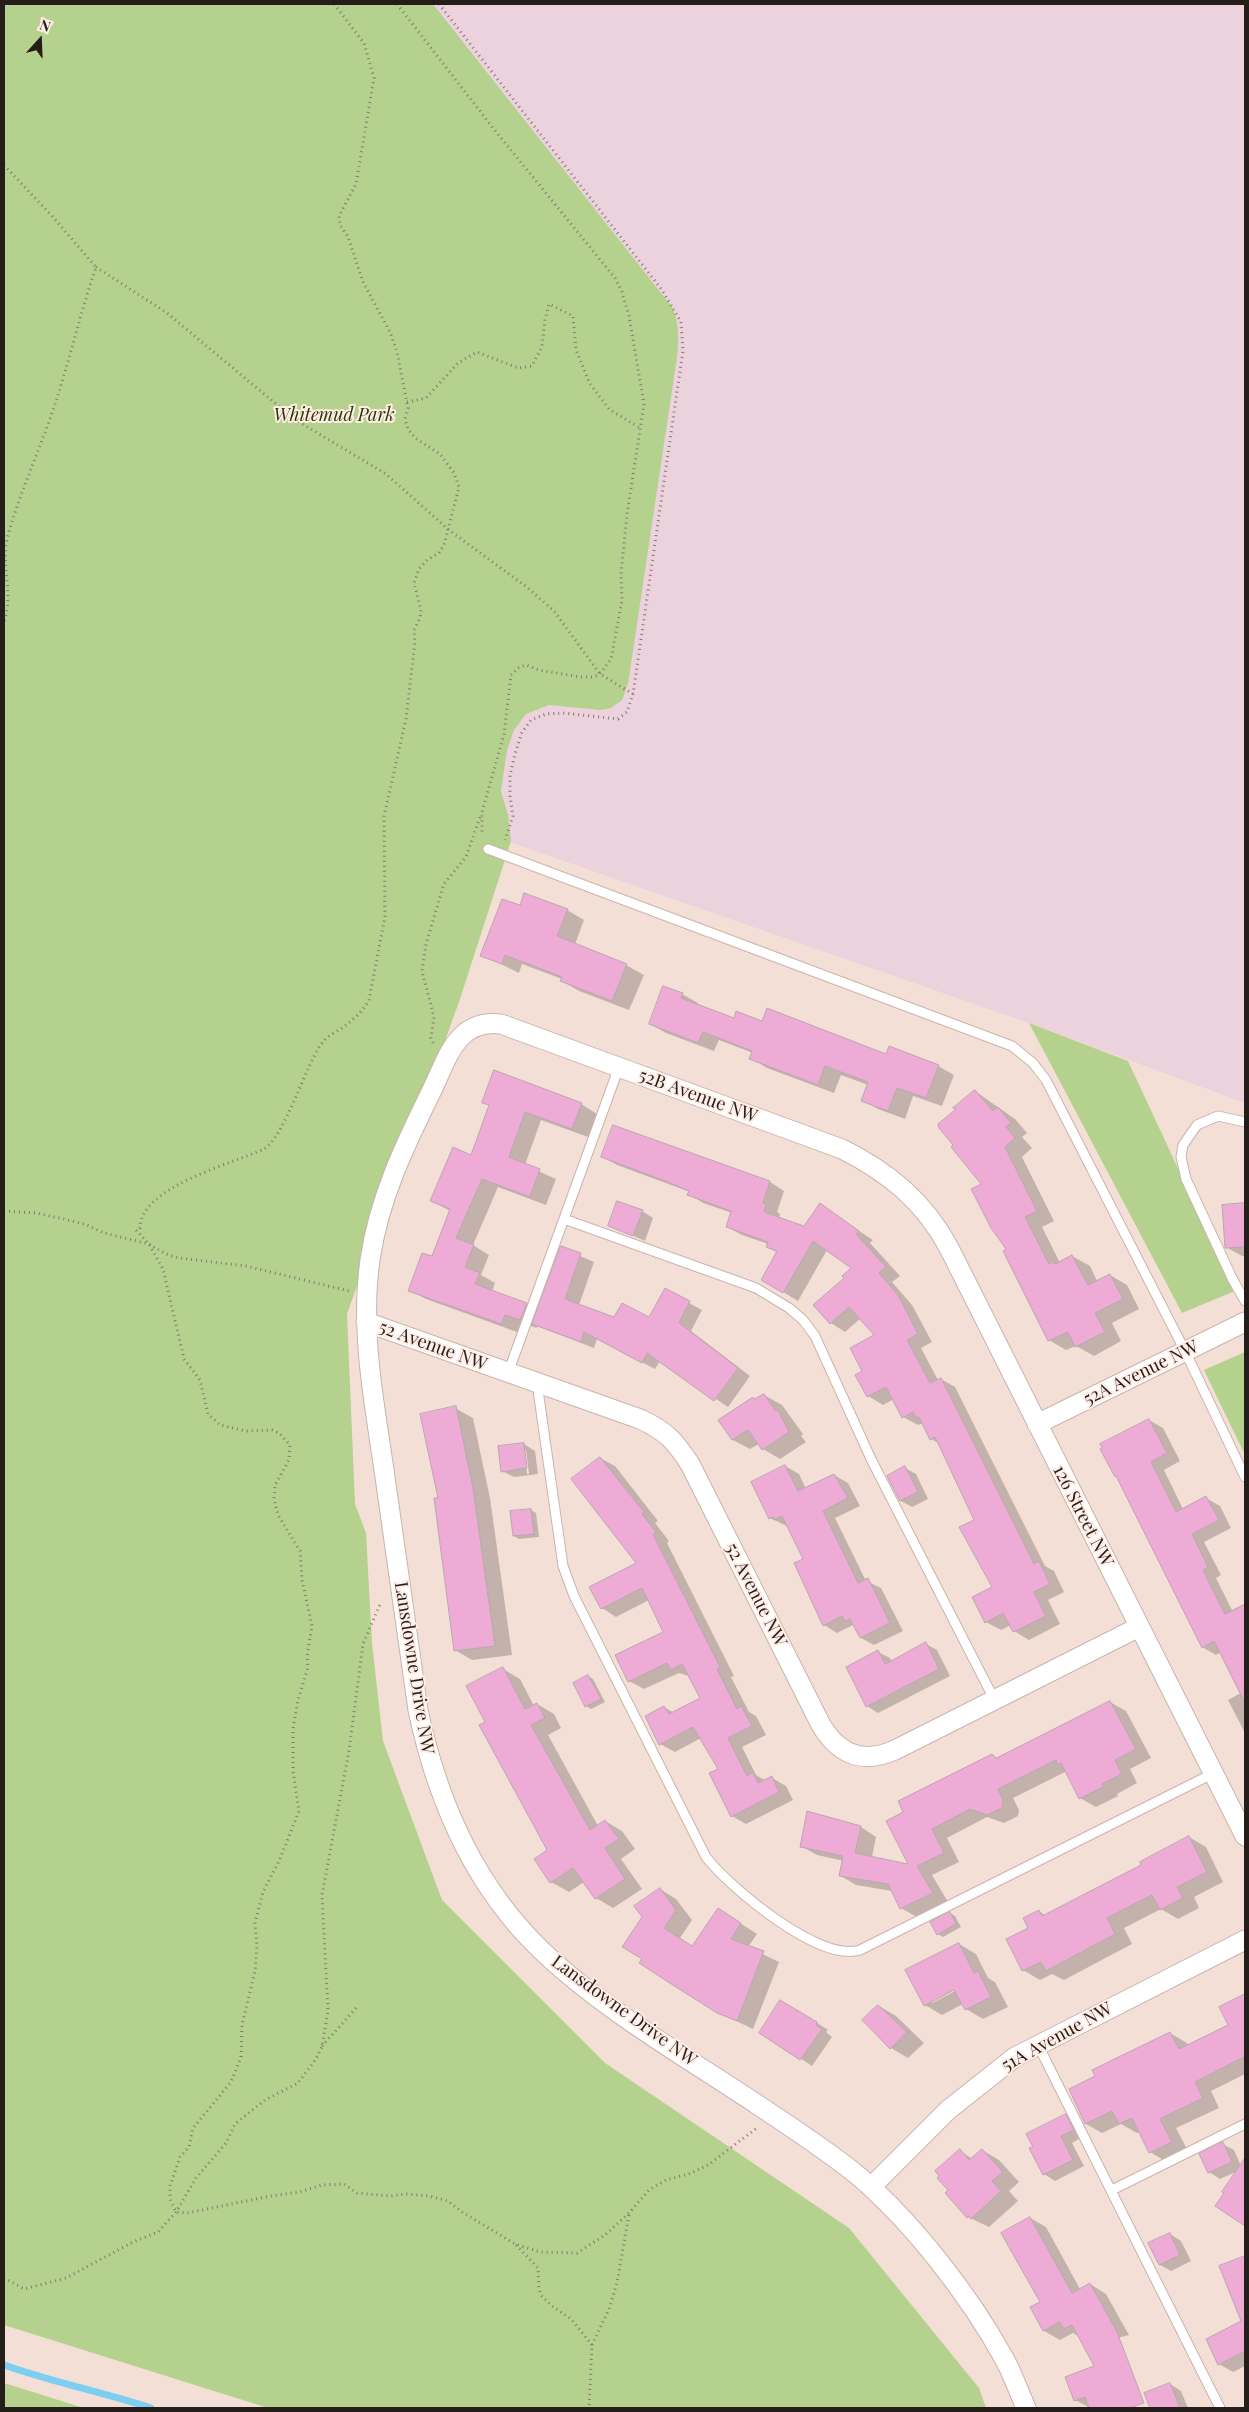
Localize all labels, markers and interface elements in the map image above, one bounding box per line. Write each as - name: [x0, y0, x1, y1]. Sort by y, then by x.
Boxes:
- north arrow: [15, 15, 65, 65]
- text: N: [37, 15, 53, 36]
- park label: Whitemud Park: [274, 404, 394, 426]
- street label: 52B Avenue NW: [636, 1065, 760, 1127]
- street label: 52 Avenue NW: [376, 1316, 490, 1376]
- street label: 52A Avenue NW: [1080, 1336, 1202, 1410]
- street label: 126 Street NW: [1048, 1462, 1118, 1570]
- street label: 52 Avenue NW: [721, 1540, 791, 1650]
- street label: Lansdowne Drive NW: [390, 1580, 438, 1756]
- street label: Lansdowne Drive NW: [547, 1951, 701, 2071]
- street label: 51A Avenue NW: [998, 1998, 1116, 2076]

